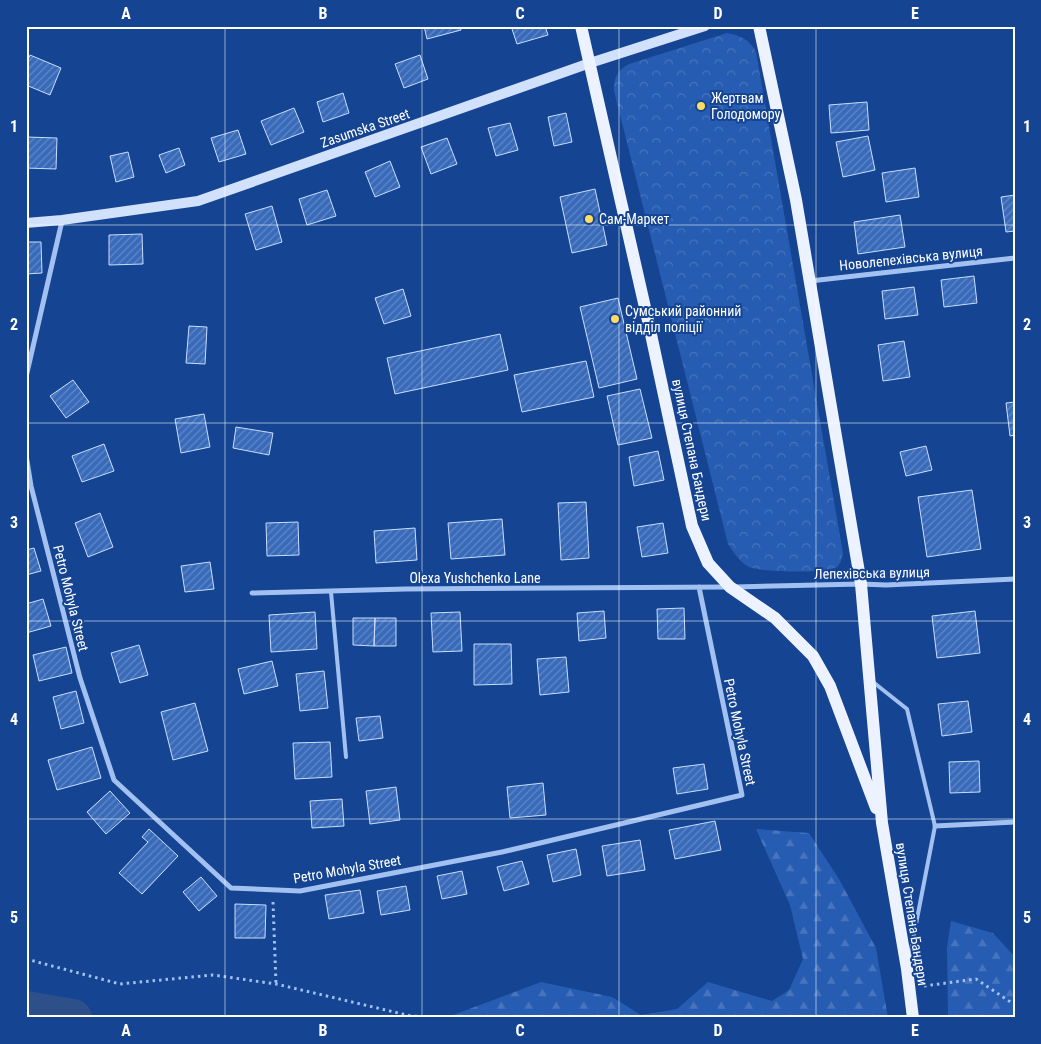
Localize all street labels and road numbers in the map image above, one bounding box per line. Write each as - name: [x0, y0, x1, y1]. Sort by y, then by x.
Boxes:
- street label: Zasumska Street: [318, 105, 412, 151]
- street label: Новолепехівська вулиця: [838, 243, 984, 273]
- street label: вулиця Степана Бандери: [669, 378, 715, 522]
- street label: Petro Mohyla Street: [50, 543, 92, 653]
- street label: Лепехівська вулиця: [814, 564, 930, 582]
- street label: Olexa Yushchenko Lane: [409, 570, 541, 586]
- street label: Petro Mohyla Street: [721, 677, 759, 787]
- street label: вулиця Степана Бандери: [893, 841, 931, 987]
- street label: Petro Mohyla Street: [292, 852, 402, 886]

